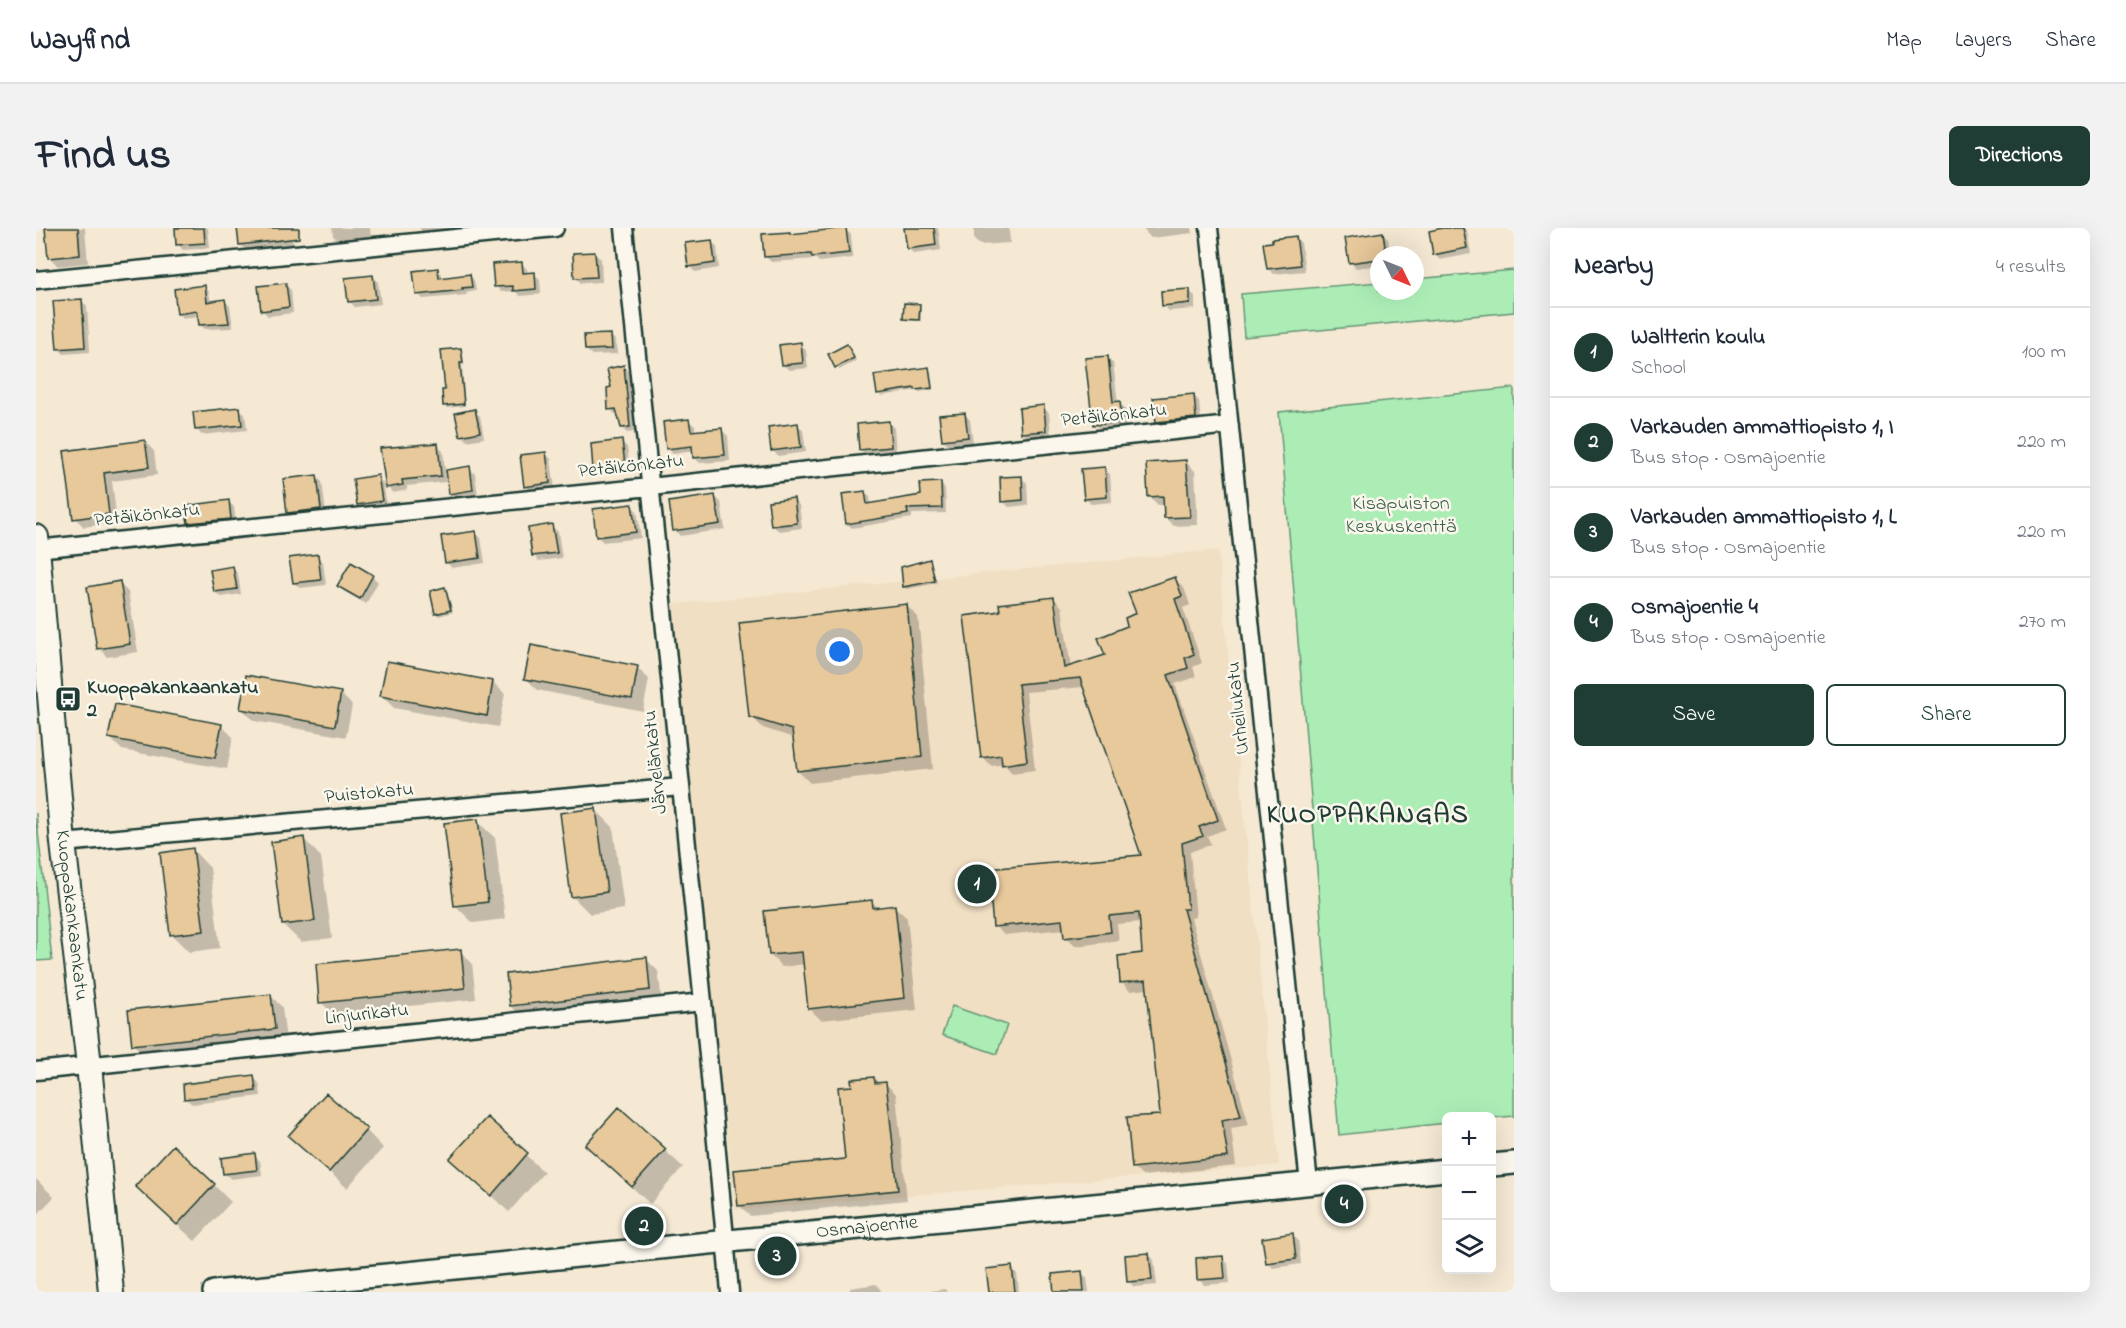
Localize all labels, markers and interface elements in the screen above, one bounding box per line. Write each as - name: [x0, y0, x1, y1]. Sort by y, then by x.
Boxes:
- text: Wayfind: [30, 21, 130, 62]
- text: Map: [1886, 26, 1922, 56]
- text: Layers: [1955, 26, 2012, 56]
- text: Share: [2045, 26, 2096, 56]
- text: Find us: [36, 126, 171, 187]
- button: Directions: [1949, 126, 2090, 186]
- north arrow: [1370, 246, 1424, 300]
- text: Nearby: [1574, 248, 1653, 286]
- text: 4 results: [1996, 253, 2066, 282]
- text: Waltterin koulu: [1631, 322, 1765, 354]
- text: 1: [1590, 338, 1597, 367]
- text: 100 m: [2022, 338, 2066, 367]
- text: School: [1631, 354, 1686, 383]
- street label: Petäikönkatu: [1060, 396, 1168, 436]
- text: Varkauden ammattiopisto 1, I: [1631, 412, 1894, 444]
- text: 2: [1589, 428, 1598, 457]
- text: 220 m: [2017, 428, 2066, 457]
- text: Bus stop · Osmajoentie: [1631, 444, 1826, 473]
- street label: Petäikönkatu: [577, 447, 685, 487]
- park label: Kisapuiston Keskuskenttä: [1346, 490, 1456, 542]
- street label: Petäikönkatu: [93, 496, 201, 536]
- text: Varkauden ammattiopisto 1, L: [1631, 502, 1897, 534]
- text: 3: [1589, 518, 1598, 547]
- text: 220 m: [2017, 518, 2066, 547]
- text: Bus stop · Osmajoentie: [1631, 534, 1826, 563]
- text: Osmajoentie 4: [1631, 592, 1758, 624]
- text: 4: [1589, 608, 1598, 637]
- text: 270 m: [2019, 608, 2066, 637]
- text: Bus stop · Osmajoentie: [1631, 624, 1826, 653]
- your location: [825, 637, 854, 666]
- street label: Urheilukatu: [1220, 660, 1258, 756]
- place label: Kuoppakankaankatu 2: [86, 674, 258, 726]
- bus stop icon: Kuoppakankaankatu 2: [53, 684, 83, 714]
- button: Save: [1574, 684, 1814, 746]
- button: Share: [1826, 684, 2066, 746]
- street label: Järvelänkatu: [636, 709, 676, 815]
- street label: Puistokatu: [323, 776, 415, 812]
- district label: KUOPPAKANGAS: [1267, 797, 1469, 835]
- street label: Kuoppakankaankatu: [47, 829, 96, 1002]
- pin: 1: [958, 862, 996, 906]
- street label: Linjurikatu: [324, 996, 410, 1034]
- map controls: [1442, 1112, 1496, 1274]
- button: +: [1442, 1112, 1496, 1166]
- button: −: [1442, 1166, 1496, 1220]
- pin: 4: [1324, 1182, 1364, 1226]
- pin: 2: [624, 1204, 664, 1248]
- street label: Osmajoentie: [815, 1208, 919, 1247]
- button: layers: [1442, 1220, 1496, 1274]
- pin: 3: [758, 1234, 796, 1278]

